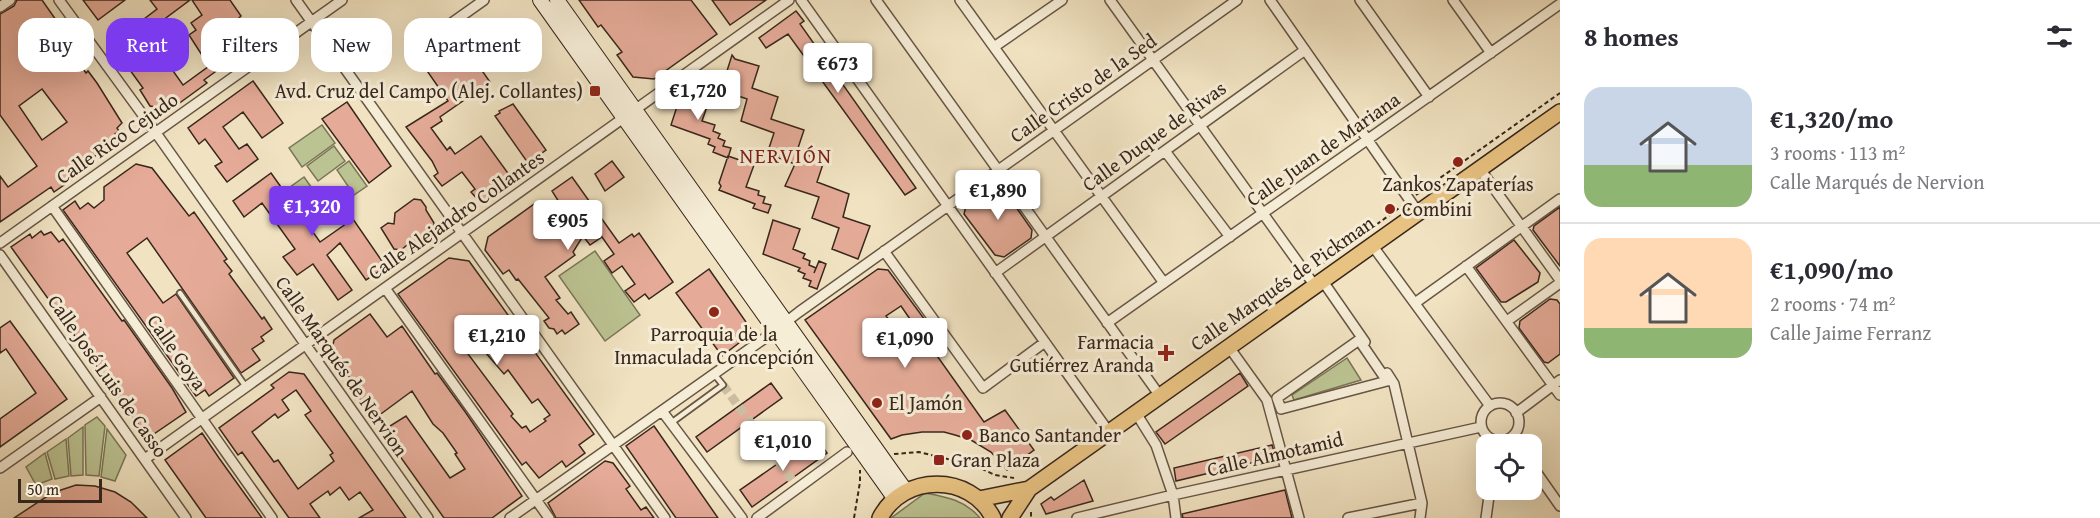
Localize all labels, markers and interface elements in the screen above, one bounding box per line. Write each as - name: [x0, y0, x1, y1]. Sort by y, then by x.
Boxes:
- text: 8 homes: [1584, 17, 1679, 56]
- chip: Buy: [18, 18, 94, 72]
- chip: Rent: [106, 18, 189, 72]
- chip: Filters: [201, 18, 299, 72]
- chip: New: [311, 18, 392, 72]
- chip: Apartment: [404, 18, 542, 72]
- icon: filters: [2043, 20, 2076, 53]
- street label: Calle Cristo de la Sed: [1003, 26, 1162, 149]
- pin: €673: [802, 43, 874, 94]
- text: €673: [817, 48, 859, 77]
- pin: €1,720: [649, 70, 747, 121]
- street label: Calle Duque de Rivas: [1076, 73, 1232, 198]
- text: €1,720: [669, 75, 727, 104]
- place label: Avd. Cruz del Campo (Alej. Collantes): [275, 76, 583, 105]
- marker: Avd. Cruz del Campo (Alej. Collantes): [588, 84, 602, 98]
- street label: Calle Juan de Mariana: [1240, 84, 1406, 213]
- street label: Calle Rico Cejudo: [50, 85, 184, 191]
- text: €1,320/mo: [1770, 99, 1893, 138]
- icon: home: [1632, 111, 1704, 183]
- text: 3 rooms · 113 m²: [1770, 138, 1905, 167]
- district label: NERVIÓN: [740, 140, 832, 171]
- street label: Calle Alejandro Collantes: [362, 143, 550, 286]
- marker: Zankos Zapaterías: [1451, 155, 1465, 169]
- text: Calle Marqués de Nervion: [1770, 167, 1984, 196]
- place label: Zankos Zapaterías: [1382, 169, 1534, 198]
- pin: €1,890: [949, 170, 1047, 221]
- text: €1,890: [969, 175, 1027, 204]
- pin: €1,320: [263, 186, 361, 237]
- text: €1,320: [283, 191, 341, 220]
- place label: Combini: [1402, 194, 1473, 223]
- pin: €905: [532, 200, 604, 251]
- marker: Combini: [1383, 202, 1397, 216]
- text: €905: [547, 205, 589, 234]
- street label: Calle Marqués de Pickman: [1184, 208, 1380, 357]
- text: €1,090/mo: [1770, 250, 1893, 289]
- icon: home: [1632, 262, 1704, 334]
- street label: Calle Marqués de Nervion: [269, 270, 416, 462]
- street label: Calle José Luis de Casso: [41, 288, 176, 463]
- text: 2 rooms · 74 m²: [1770, 289, 1896, 318]
- marker: Parroquia de la Inmaculada Concepción: [707, 305, 721, 319]
- street label: Calle Goya: [141, 308, 214, 396]
- pin: €1,210: [448, 315, 546, 366]
- pin: €1,090: [856, 318, 954, 369]
- text: Calle Jaime Ferranz: [1770, 318, 1931, 347]
- place label: Parroquia de la Inmaculada Concepción: [614, 319, 814, 371]
- text: €1,210: [468, 320, 526, 349]
- text: €1,090: [876, 323, 934, 352]
- place label: Farmacia Gutiérrez Aranda: [1010, 327, 1155, 379]
- marker: Farmacia Gutiérrez Aranda: [1159, 346, 1173, 360]
- place label: El Jamón: [889, 388, 963, 417]
- marker: El Jamón: [870, 396, 884, 410]
- place label: Banco Santander: [979, 420, 1121, 449]
- pin: €1,010: [734, 421, 832, 472]
- street label: Calle Almotamid: [1204, 424, 1346, 483]
- text: €1,010: [754, 426, 812, 455]
- marker: Banco Santander: [960, 428, 974, 442]
- map controls: [1476, 434, 1542, 500]
- button: locate: [1476, 434, 1542, 500]
- place label: Gran Plaza: [951, 445, 1040, 474]
- marker: Gran Plaza: [932, 453, 946, 467]
- scale bar: [18, 476, 102, 504]
- text: 50 m: [27, 477, 59, 501]

